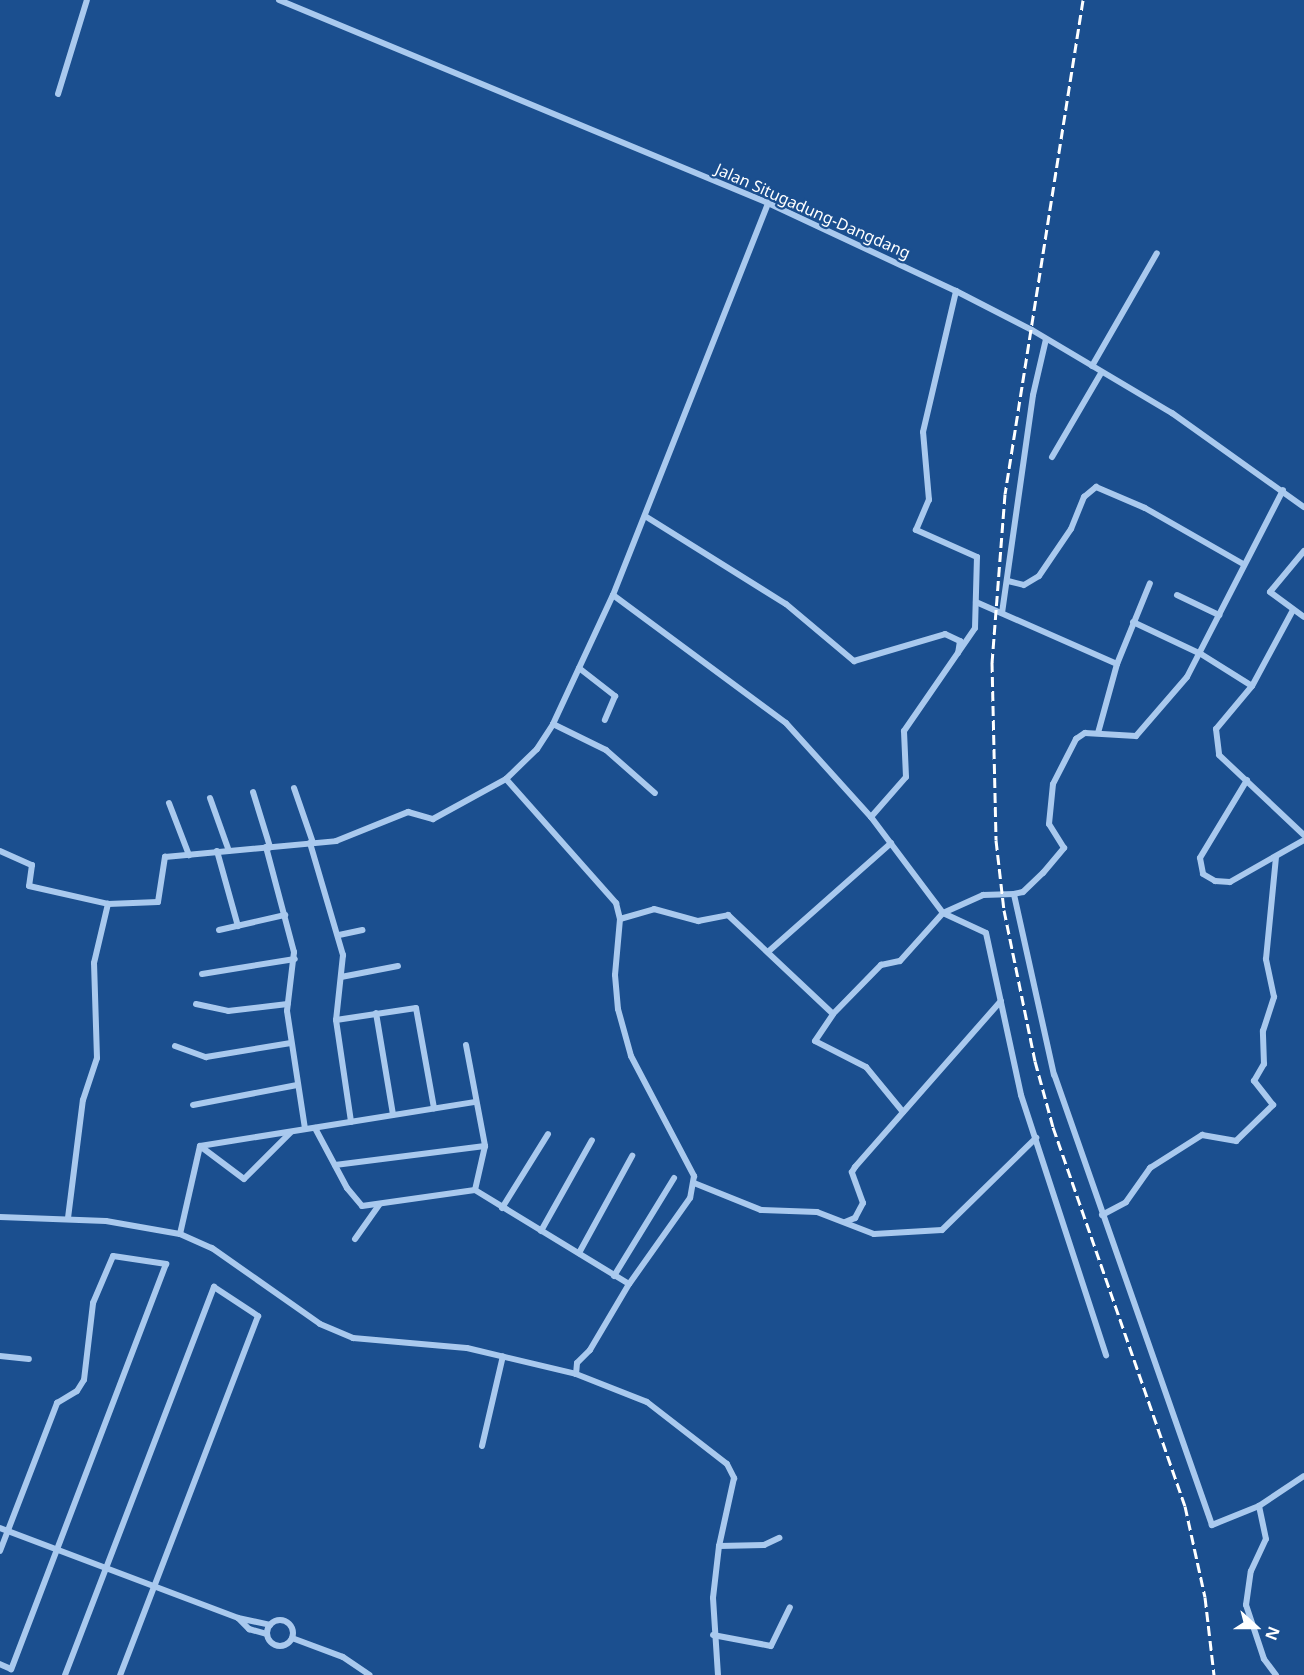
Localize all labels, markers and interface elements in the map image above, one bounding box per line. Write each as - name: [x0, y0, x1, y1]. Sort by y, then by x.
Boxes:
- street label: Jalan Situgadung-Dangdang: [713, 159, 913, 263]
- north arrow: [1226, 1597, 1286, 1657]
- text: N: [1260, 1623, 1285, 1643]

